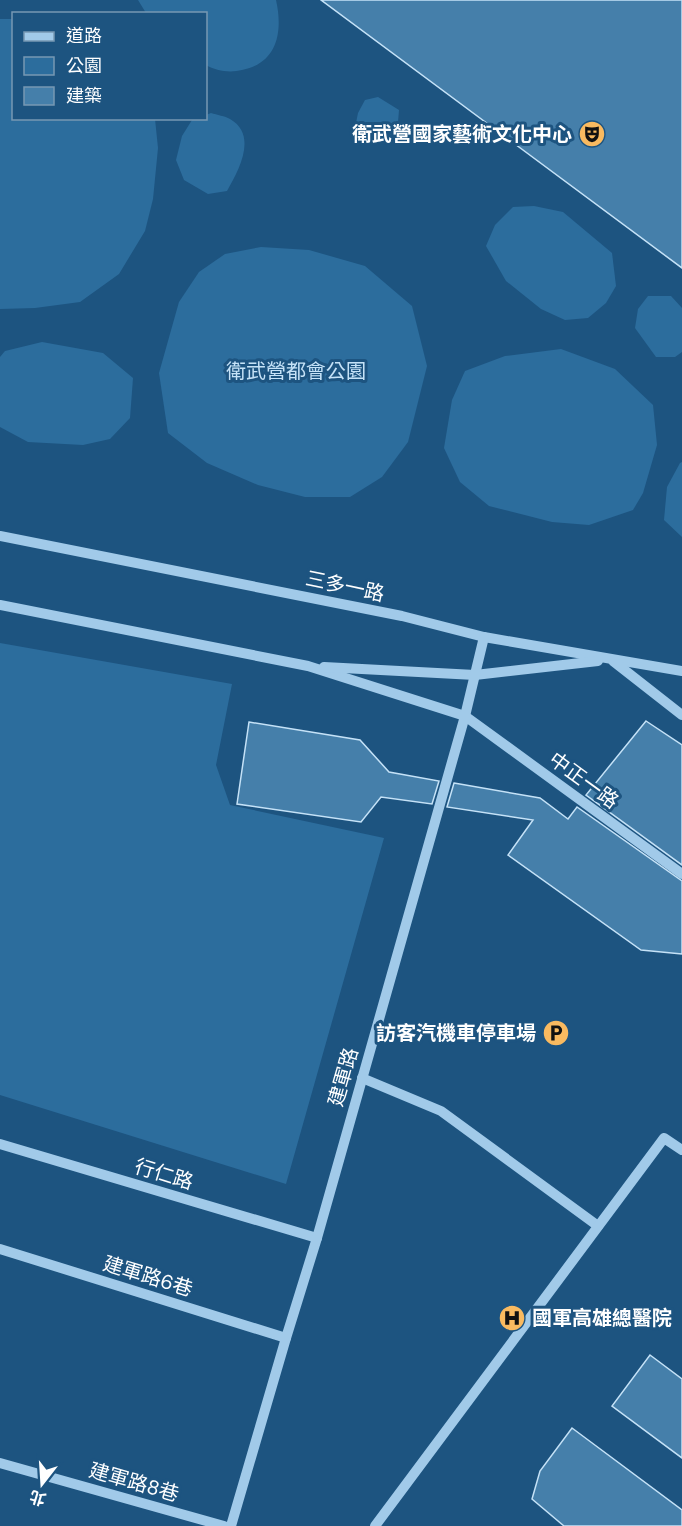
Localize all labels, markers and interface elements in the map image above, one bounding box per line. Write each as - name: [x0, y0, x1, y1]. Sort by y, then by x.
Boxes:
- legend: [12, 12, 207, 120]
- text: 道路: [66, 24, 102, 48]
- text: 公園: [66, 54, 102, 78]
- text: 建築: [66, 84, 102, 108]
- theatre icon: 衛武營國家藝術文化中心: [577, 119, 607, 149]
- place label: 衛武營國家藝術文化中心: [352, 121, 572, 147]
- park label: 衛武營都會公園: [226, 358, 366, 384]
- street label: 三多一路: [303, 565, 387, 607]
- street label: 中正一路: [544, 746, 624, 814]
- parking icon: 訪客汽機車停車場: [541, 1018, 571, 1048]
- place label: 訪客汽機車停車場: [376, 1020, 536, 1046]
- street label: 建軍路: [322, 1045, 364, 1109]
- street label: 行仁路: [132, 1153, 196, 1195]
- street label: 建軍路6巷: [100, 1250, 196, 1302]
- hospital icon: 國軍高雄總醫院: [497, 1303, 527, 1333]
- place label: 國軍高雄總醫院: [532, 1305, 672, 1331]
- north arrow: [12, 1454, 72, 1514]
- street label: 建軍路8巷: [86, 1457, 182, 1507]
- text: 北: [27, 1485, 48, 1510]

